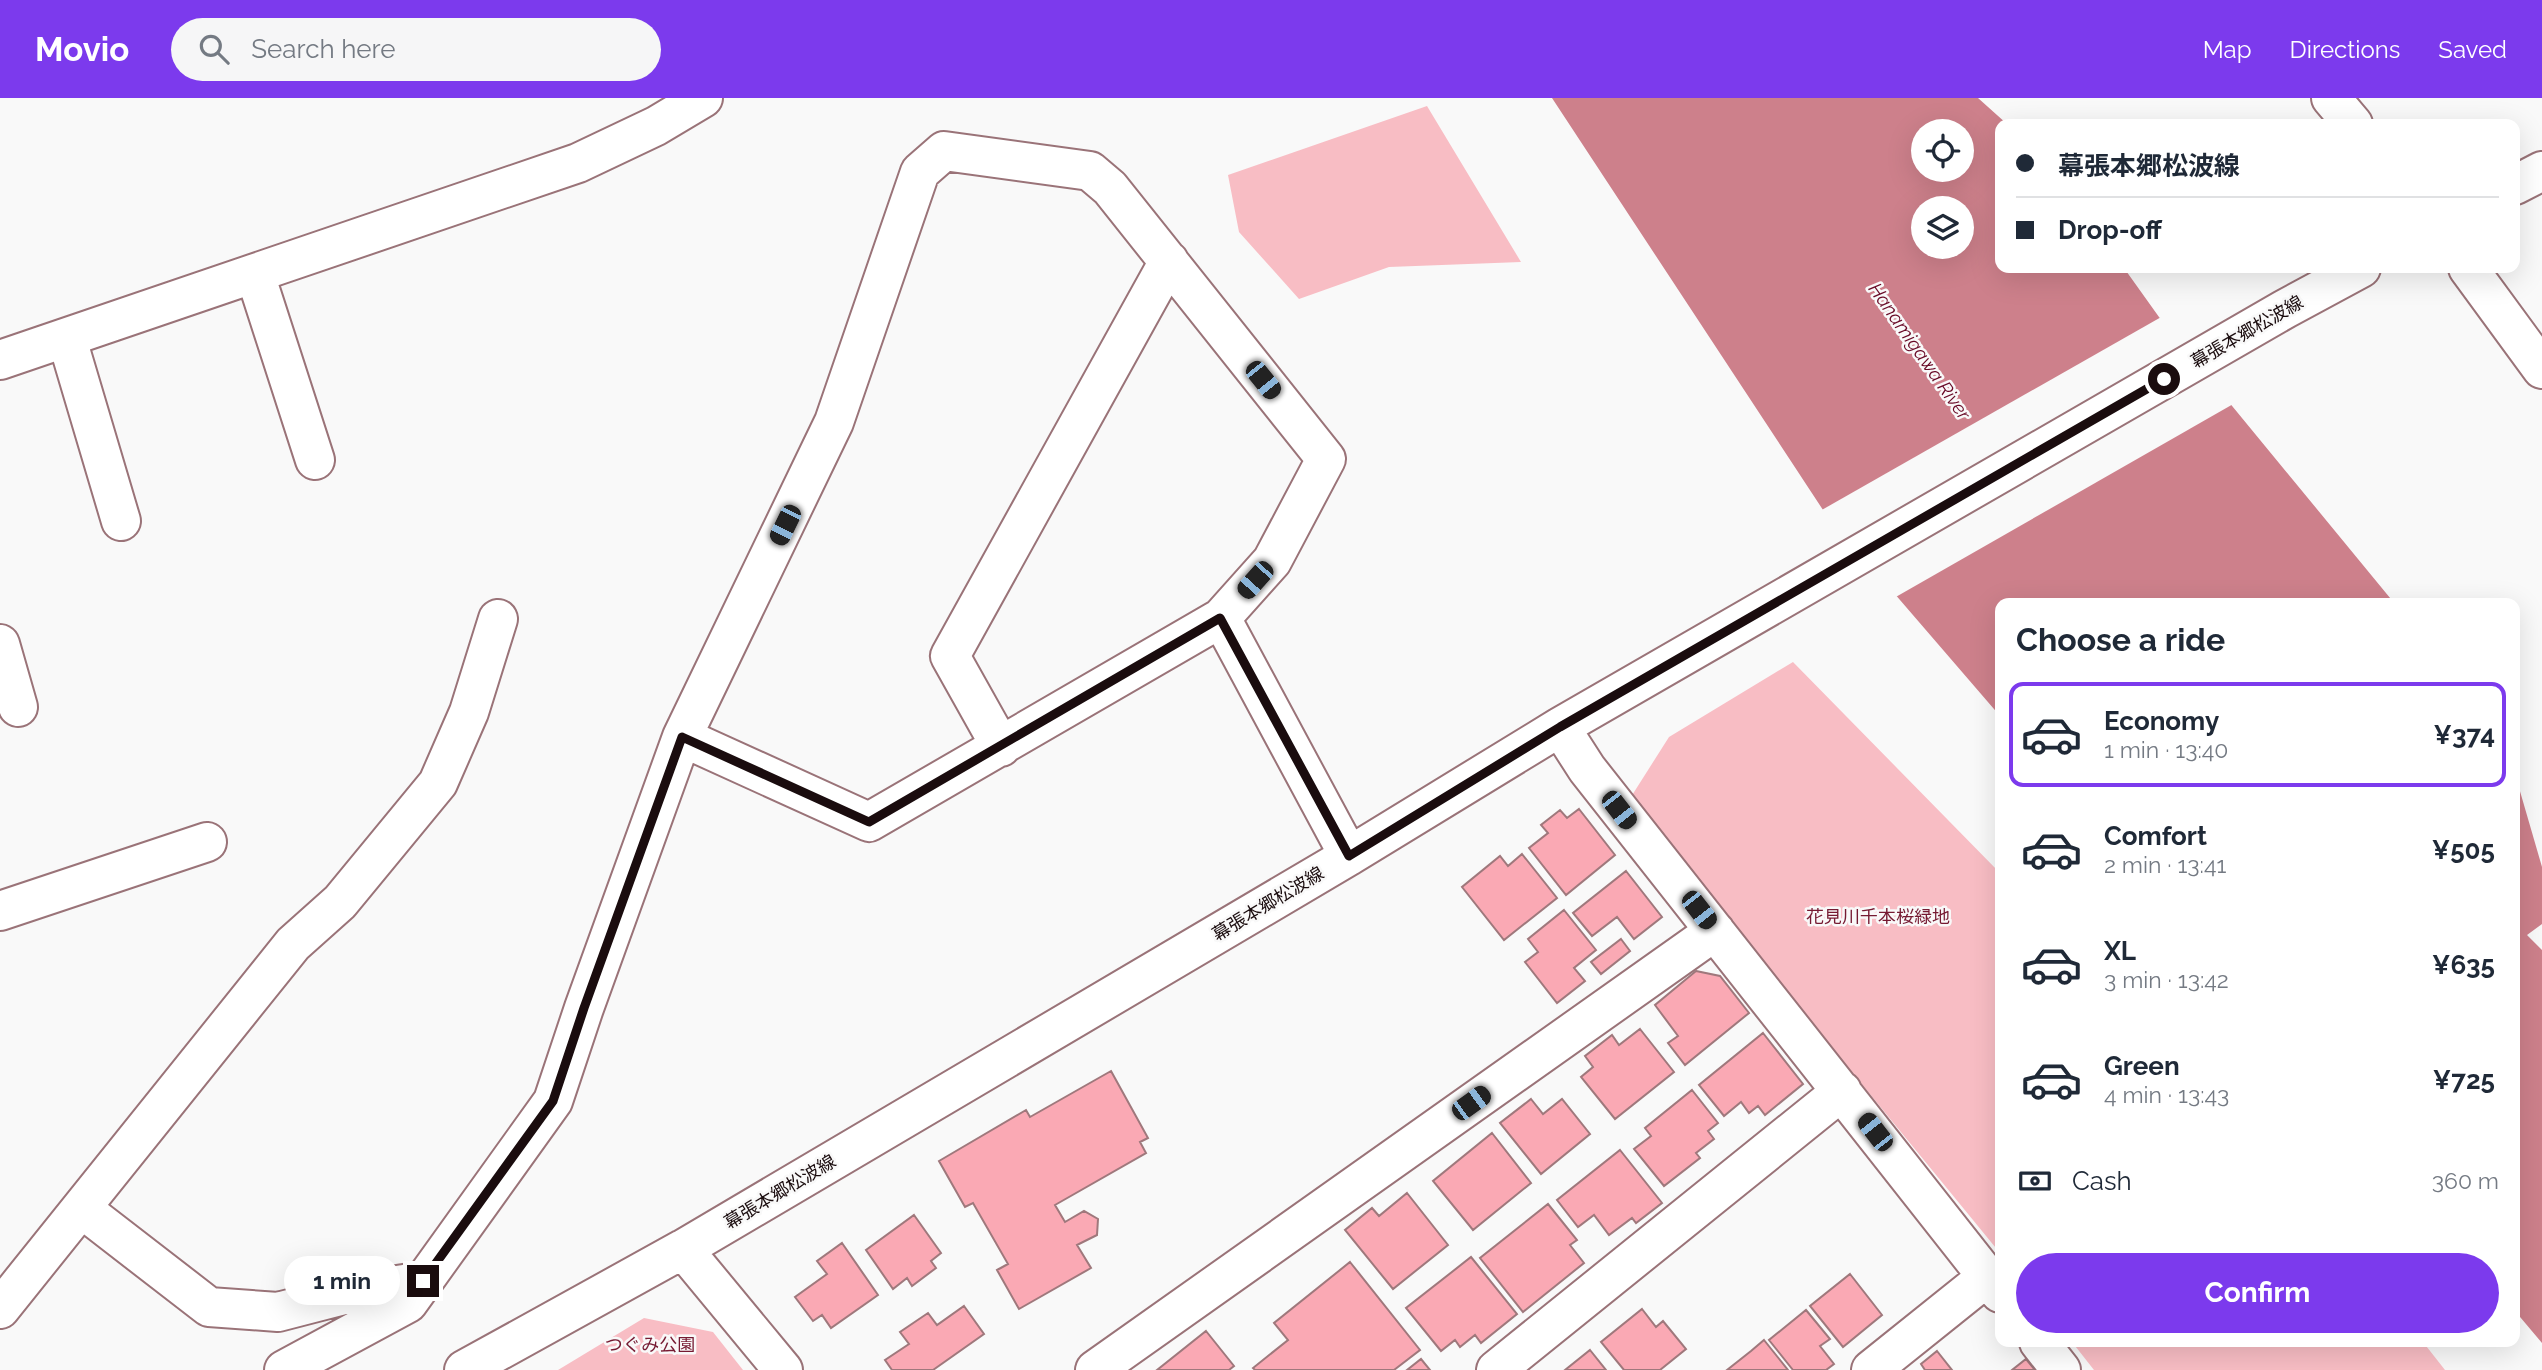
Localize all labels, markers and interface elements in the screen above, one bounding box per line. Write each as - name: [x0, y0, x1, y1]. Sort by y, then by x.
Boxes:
- search box: [171, 18, 661, 81]
- text: Movio: [35, 30, 129, 69]
- icon: search: [195, 30, 233, 68]
- text: Search here: [251, 34, 396, 64]
- text: Map: [2203, 35, 2252, 64]
- text: Directions: [2290, 35, 2400, 64]
- text: Saved: [2438, 35, 2507, 64]
- map controls: [1911, 119, 1974, 259]
- button: locate: [1911, 119, 1974, 182]
- text: 幕張本郷松波線: [2058, 151, 2240, 181]
- button: layers: [1911, 196, 1974, 259]
- text: Drop-off: [2058, 215, 2162, 245]
- water label: Hanamigawa River: [1865, 278, 1976, 425]
- street label: 幕張本郷松波線: [2187, 291, 2307, 372]
- car: [1242, 357, 1285, 403]
- route start: [2148, 363, 2180, 395]
- car: [767, 502, 804, 548]
- car: [1234, 557, 1277, 603]
- text: Choose a ride: [2016, 621, 2225, 658]
- icon: car: [2020, 703, 2083, 766]
- text: Economy: [2104, 706, 2219, 736]
- text: ¥374: [2434, 720, 2495, 750]
- text: 1 min · 13:40: [2104, 736, 2228, 763]
- car: [1598, 787, 1641, 833]
- icon: car: [2020, 818, 2083, 881]
- text: Comfort: [2104, 821, 2207, 851]
- text: ¥505: [2432, 835, 2495, 865]
- text: 2 min · 13:41: [2104, 851, 2226, 878]
- street label: 幕張本郷松波線: [1208, 862, 1327, 945]
- car: [1678, 887, 1721, 933]
- park label: 花見川千本桜緑地: [1806, 906, 1950, 927]
- icon: car: [2020, 933, 2083, 996]
- text: XL: [2104, 936, 2136, 966]
- text: ¥635: [2432, 950, 2495, 980]
- text: 3 min · 13:42: [2104, 966, 2229, 993]
- icon: car: [2020, 1048, 2083, 1111]
- text: Green: [2104, 1051, 2180, 1081]
- text: ¥725: [2433, 1065, 2495, 1095]
- text: 4 min · 13:43: [2104, 1081, 2229, 1108]
- car: [1448, 1082, 1495, 1124]
- car: [1854, 1109, 1897, 1155]
- street label: 幕張本郷松波線: [720, 1150, 839, 1233]
- icon: cash: [2016, 1162, 2054, 1200]
- text: Cash: [2072, 1166, 2132, 1196]
- text: 360 m: [2432, 1167, 2499, 1194]
- button: Confirm: [2016, 1253, 2499, 1333]
- callout: 1 min: [283, 1256, 398, 1306]
- route end: [407, 1265, 439, 1297]
- text: 1 min: [313, 1267, 371, 1294]
- park label: つぐみ公園: [605, 1334, 695, 1355]

